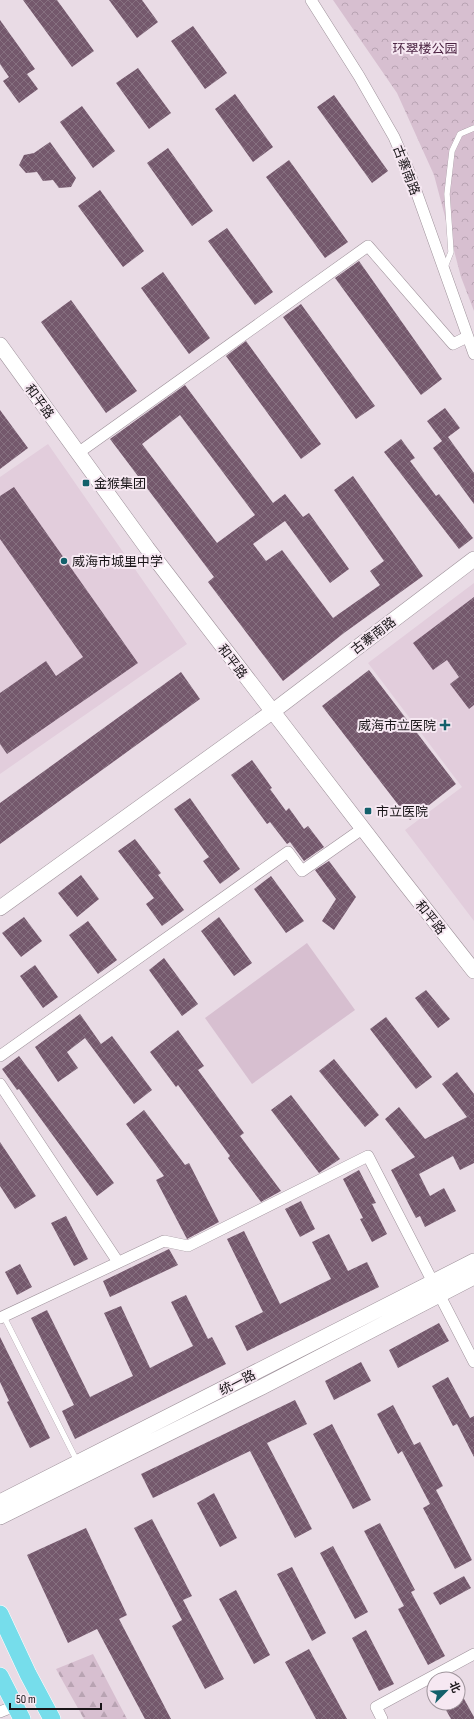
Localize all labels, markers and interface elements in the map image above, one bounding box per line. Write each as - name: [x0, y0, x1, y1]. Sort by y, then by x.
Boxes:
- park label: 环翠楼公园: [392, 41, 458, 57]
- street label: 古寨南路: [389, 143, 423, 198]
- street label: 和平路: [21, 381, 57, 422]
- place label: 金猴集团: [94, 476, 146, 492]
- marker: 金猴集团: [81, 478, 91, 488]
- place label: 威海市城里中学: [72, 554, 163, 570]
- marker: 威海市城里中学: [59, 556, 69, 566]
- street label: 古寨南路: [348, 614, 399, 658]
- street label: 和平路: [214, 641, 250, 682]
- place label: 威海市立医院: [358, 718, 436, 734]
- marker: 威海市立医院: [439, 719, 451, 731]
- place label: 市立医院: [376, 804, 428, 820]
- marker: 市立医院: [363, 806, 373, 816]
- street label: 和平路: [412, 897, 449, 938]
- street label: 统一路: [216, 1367, 258, 1399]
- north arrow: [426, 1671, 466, 1711]
- text: 北: [447, 1679, 463, 1695]
- scale bar: [10, 1685, 101, 1711]
- text: 50 m: [16, 1692, 36, 1707]

